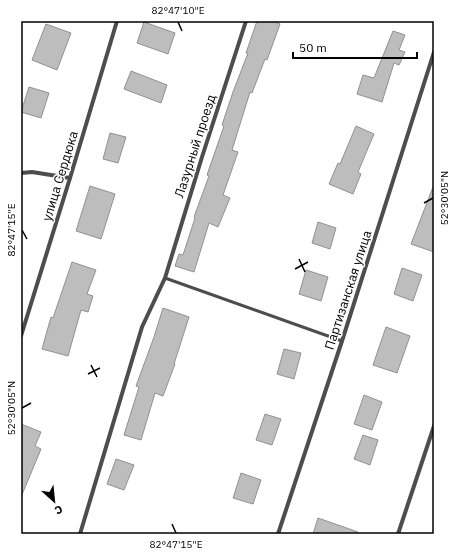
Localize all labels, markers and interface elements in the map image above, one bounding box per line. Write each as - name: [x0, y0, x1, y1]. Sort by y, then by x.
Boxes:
- text: 82°47'10"E: [151, 4, 205, 17]
- scale bar: [293, 34, 417, 60]
- text: 50 m: [299, 40, 327, 55]
- street label: Лазурный проезд: [170, 92, 220, 200]
- street label: улица Сердюка: [38, 129, 82, 223]
- text: 52°30'05"N: [438, 171, 451, 225]
- text: 82°47'15"E: [5, 203, 18, 257]
- street label: Партизанская улица: [321, 228, 375, 352]
- text: 52°30'05"N: [5, 381, 18, 435]
- north arrow: [34, 481, 74, 521]
- text: С: [52, 502, 65, 518]
- text: 82°47'15"E: [149, 538, 203, 551]

